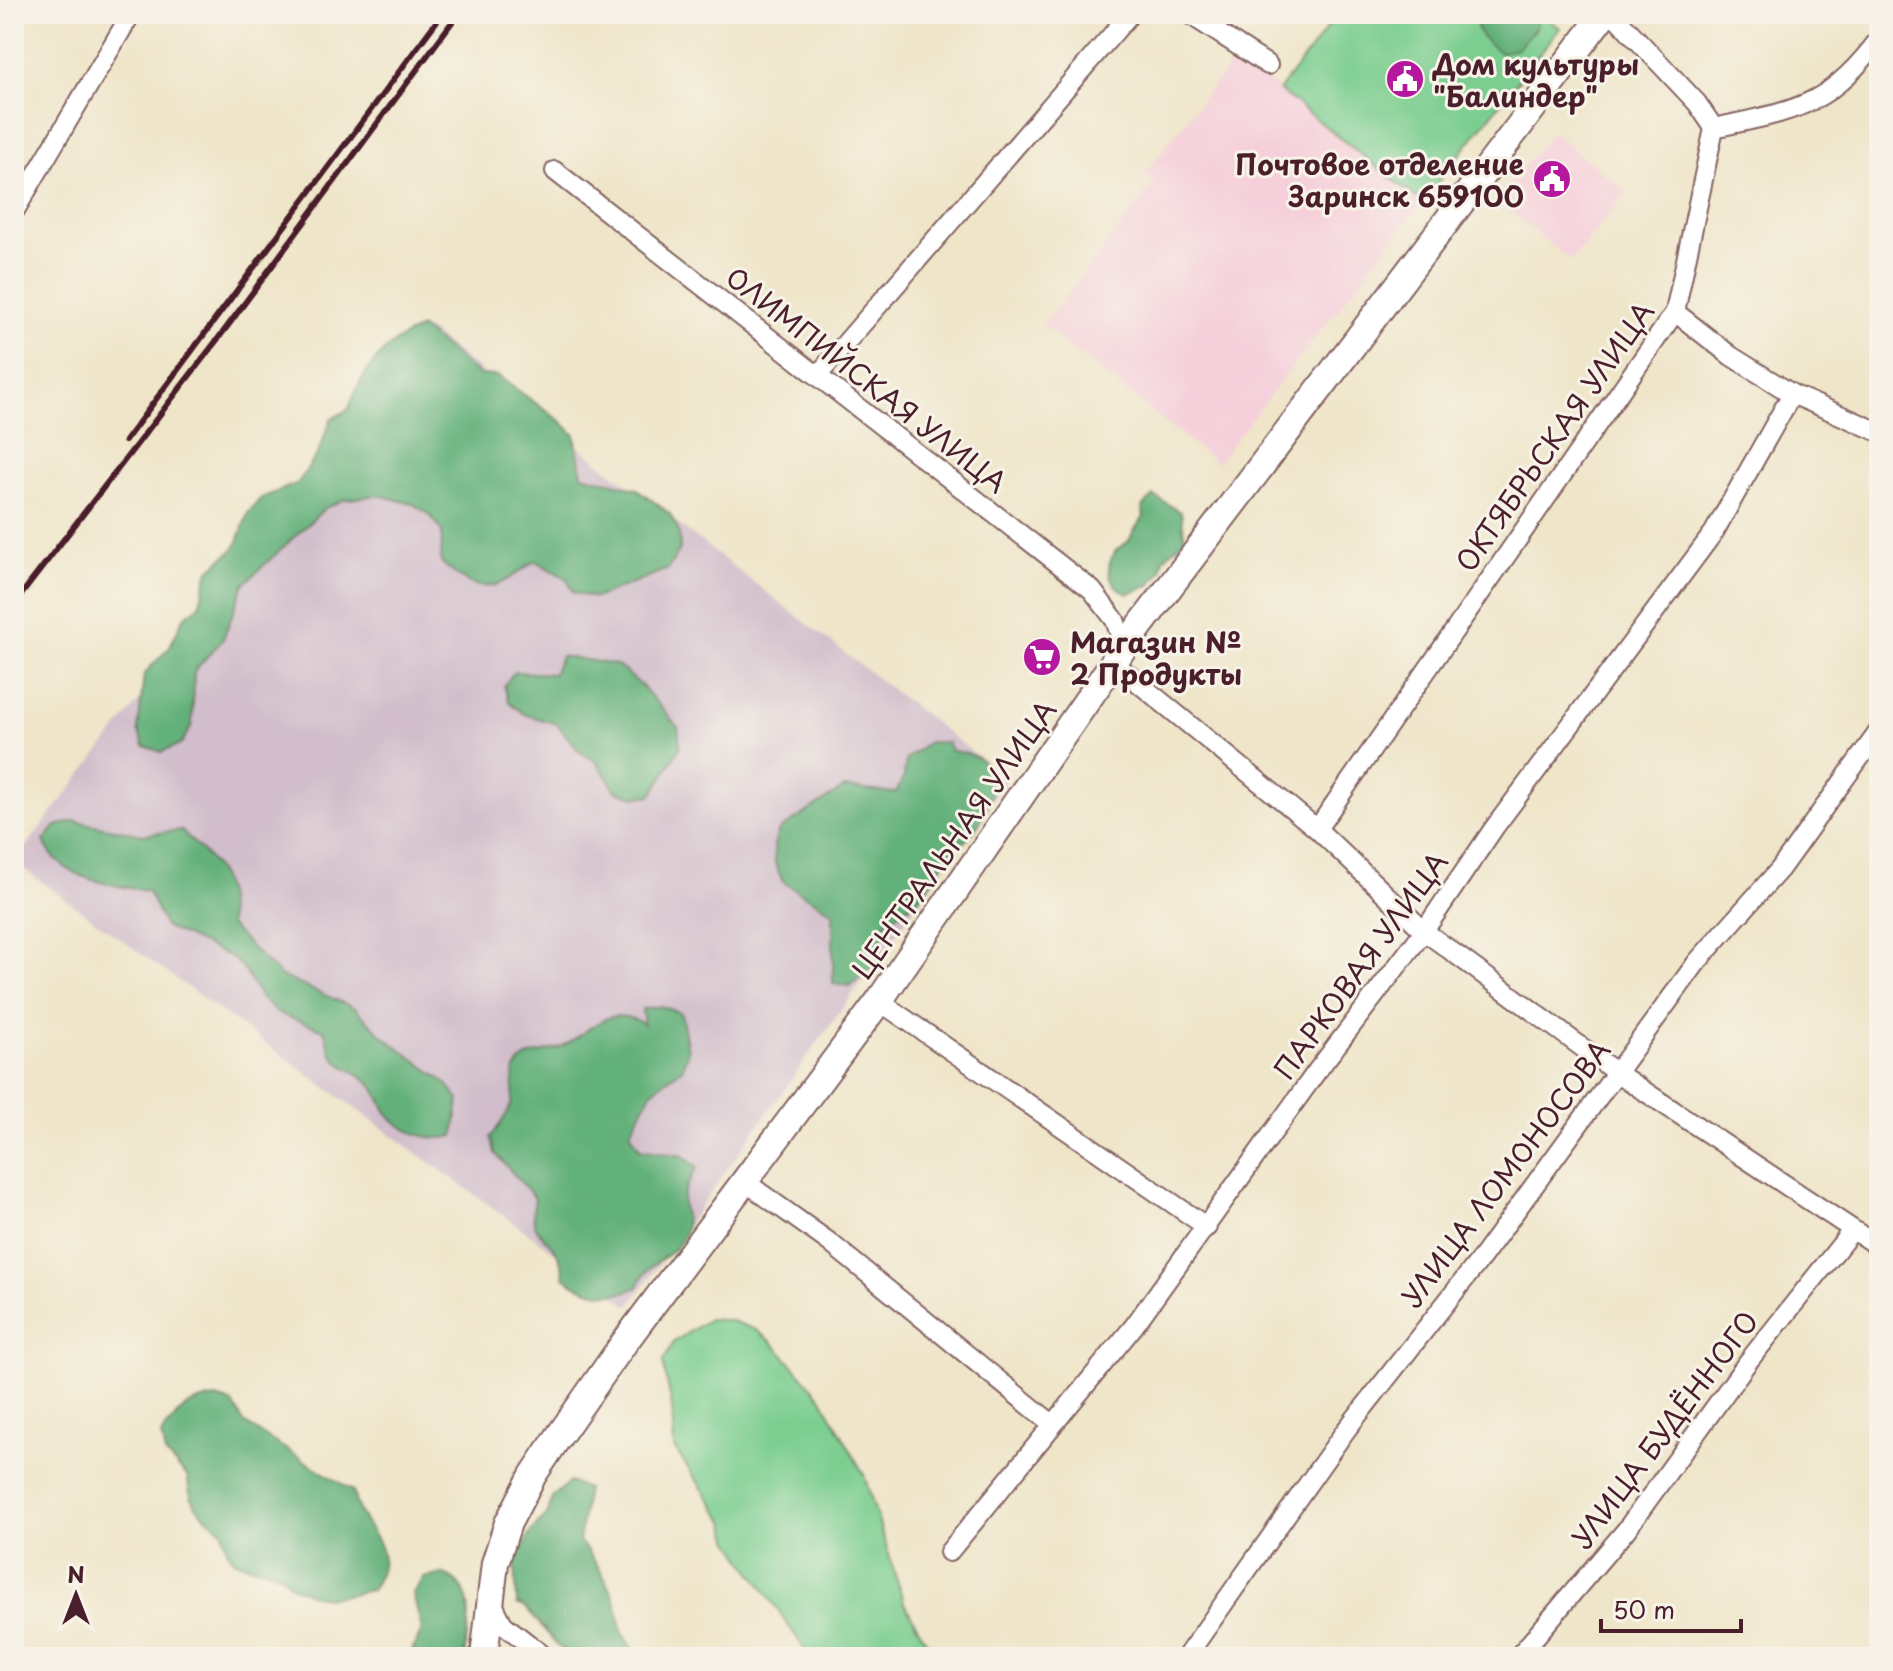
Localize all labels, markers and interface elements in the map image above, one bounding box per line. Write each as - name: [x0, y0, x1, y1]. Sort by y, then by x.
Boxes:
- place label: Дом культуры "Балиндер": [1432, 42, 1639, 117]
- public building icon: Дом культуры "Балиндер": [1384, 58, 1426, 100]
- place label: Почтовое отделение Заринск 659100: [1235, 142, 1524, 217]
- public building icon: Почтовое отделение Заринск 659100: [1531, 158, 1573, 200]
- street label: ОЛИМПИЙСКАЯ УЛИЦА: [717, 255, 1017, 503]
- street label: ОКТЯБРЬСКАЯ УЛИЦА: [1444, 292, 1664, 580]
- place label: Магазин № 2 Продукты: [1070, 620, 1242, 695]
- supermarket icon: Магазин № 2 Продукты: [1021, 636, 1063, 678]
- street label: ЦЕНТРАЛЬНАЯ УЛИЦА: [840, 690, 1066, 988]
- street label: ПАРКОВАЯ УЛИЦА: [1262, 842, 1458, 1088]
- street label: УЛИЦА ЛОМОНОСОВА: [1390, 1030, 1620, 1316]
- street label: УЛИЦА БУДЁННОГО: [1560, 1301, 1768, 1557]
- north arrow: [36, 1555, 116, 1635]
- text: N: [67, 1557, 85, 1590]
- scale bar: [1601, 1583, 1741, 1633]
- text: 50 m: [1613, 1591, 1675, 1627]

